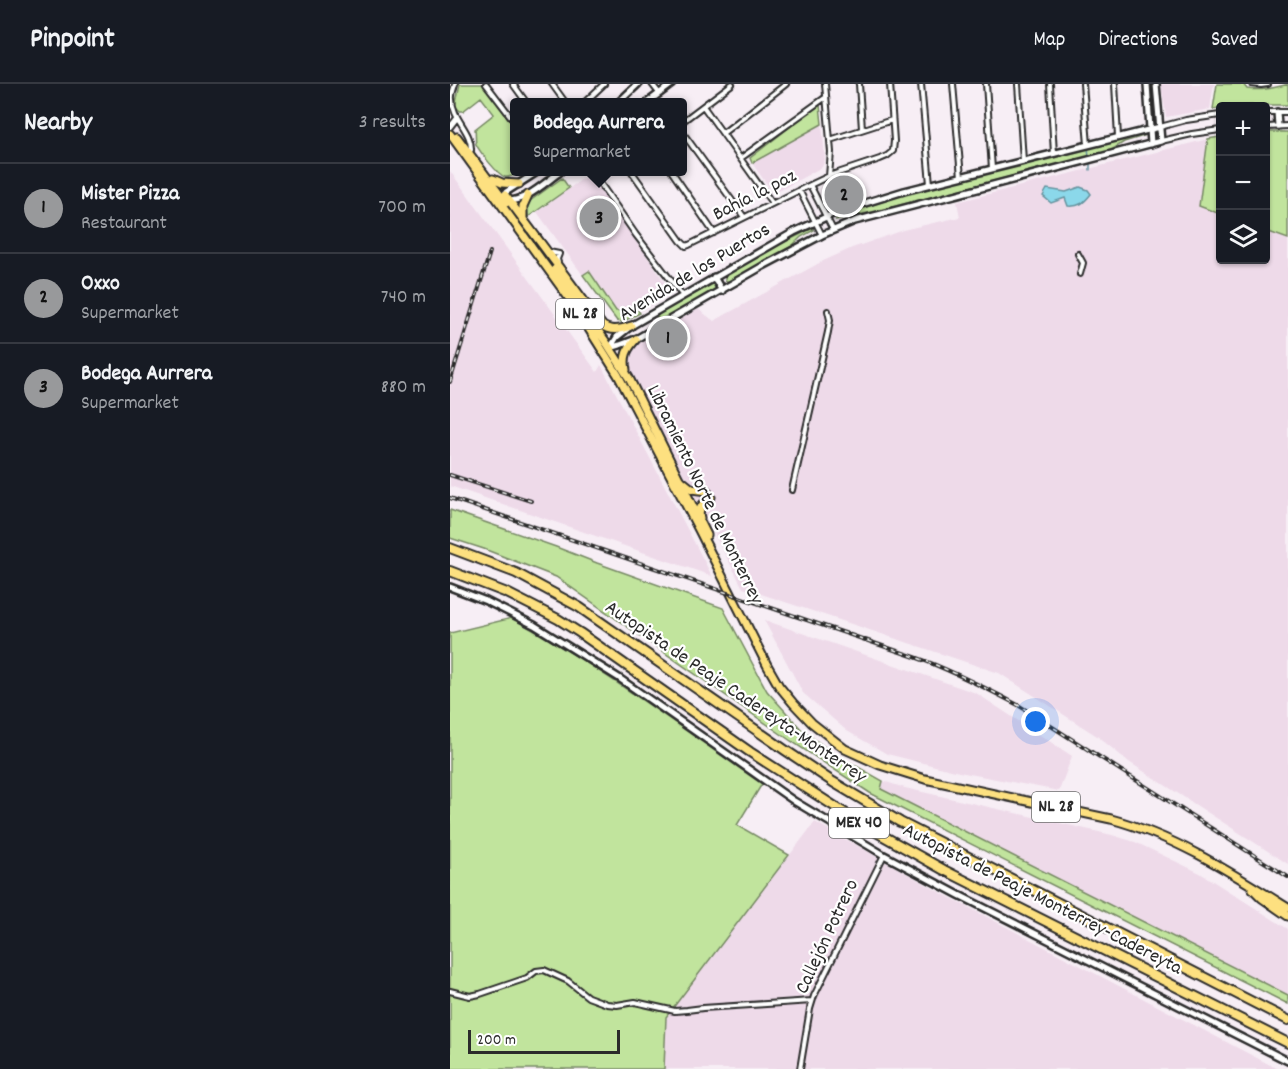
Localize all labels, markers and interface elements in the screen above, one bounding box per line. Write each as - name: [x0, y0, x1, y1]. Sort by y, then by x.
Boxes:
- text: Pinpoint: [30, 21, 115, 61]
- text: Map: [1034, 26, 1065, 56]
- text: Directions: [1098, 26, 1178, 56]
- text: Saved: [1211, 26, 1258, 56]
- popup: [510, 98, 687, 176]
- map controls: [1216, 102, 1270, 264]
- button: +: [1216, 102, 1270, 156]
- text: Nearby: [24, 105, 92, 142]
- text: Bodega Aurrera: [533, 108, 664, 139]
- text: 3 results: [359, 109, 426, 137]
- text: Supermarket: [533, 139, 631, 167]
- button: −: [1216, 156, 1270, 210]
- street label: Bahía la paz: [708, 163, 802, 229]
- pin: 2: [824, 172, 864, 218]
- text: Mister Pizza: [81, 179, 179, 210]
- text: 1: [41, 194, 46, 222]
- text: 700 m: [378, 194, 426, 222]
- pin: 3: [580, 196, 618, 240]
- text: Restaurant: [81, 210, 167, 238]
- button: layers: [1216, 210, 1270, 264]
- street label: Avenida de los Puertos: [614, 217, 776, 329]
- text: Oxxo: [81, 269, 120, 300]
- text: 2: [39, 284, 48, 312]
- text: 740 m: [381, 284, 426, 312]
- road number: NL 28: [556, 299, 604, 329]
- text: Supermarket: [81, 300, 179, 328]
- pin: 1: [648, 316, 688, 360]
- text: Bodega Aurrera: [81, 359, 212, 390]
- text: 3: [39, 374, 48, 402]
- text: 880 m: [381, 374, 426, 402]
- street label: Libramiento Norte de Monterrey: [639, 381, 770, 610]
- text: Supermarket: [81, 390, 179, 418]
- street label: Autopista de Peaje Cadereyta-Monterrey: [599, 595, 872, 792]
- your location: [1021, 707, 1050, 736]
- road number: NL 28: [1032, 792, 1080, 822]
- road number: MEX 40: [829, 808, 889, 838]
- street label: Autopista de Peaje Monterrey-Cadereyta: [897, 817, 1187, 983]
- street label: Callejón Potrero: [789, 875, 867, 999]
- scale bar: [468, 1027, 620, 1054]
- text: 200 m: [477, 1029, 516, 1052]

